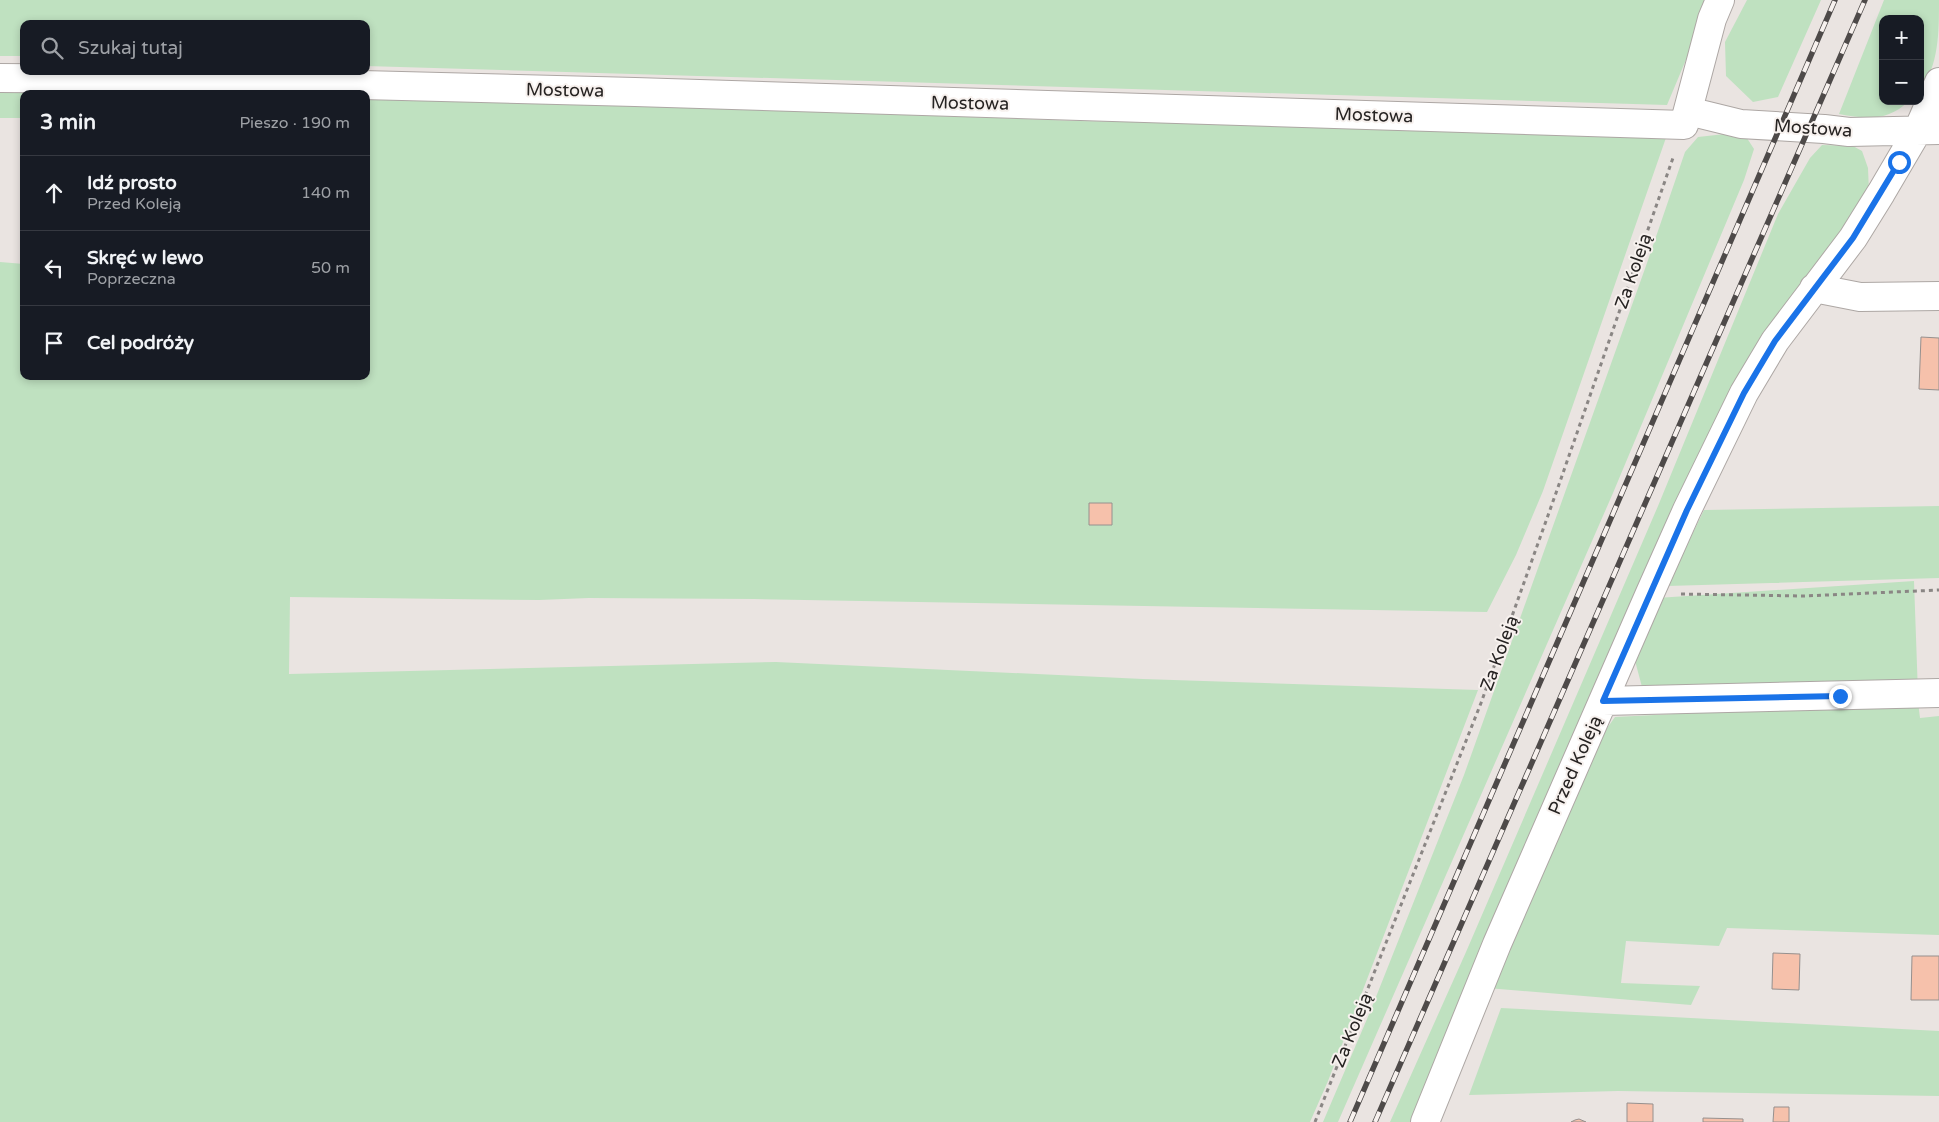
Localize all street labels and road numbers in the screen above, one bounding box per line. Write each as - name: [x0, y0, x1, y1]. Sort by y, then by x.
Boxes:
- street label: Mostowa: [526, 78, 604, 102]
- street label: Mostowa: [931, 91, 1009, 115]
- street label: Mostowa: [1334, 103, 1414, 127]
- street label: Mostowa: [1773, 114, 1853, 142]
- street label: Za Koleją: [1610, 230, 1656, 312]
- street label: Za Koleją: [1475, 612, 1523, 694]
- street label: Przed Koleją: [1543, 712, 1607, 818]
- street label: Za Koleją: [1327, 989, 1377, 1071]

